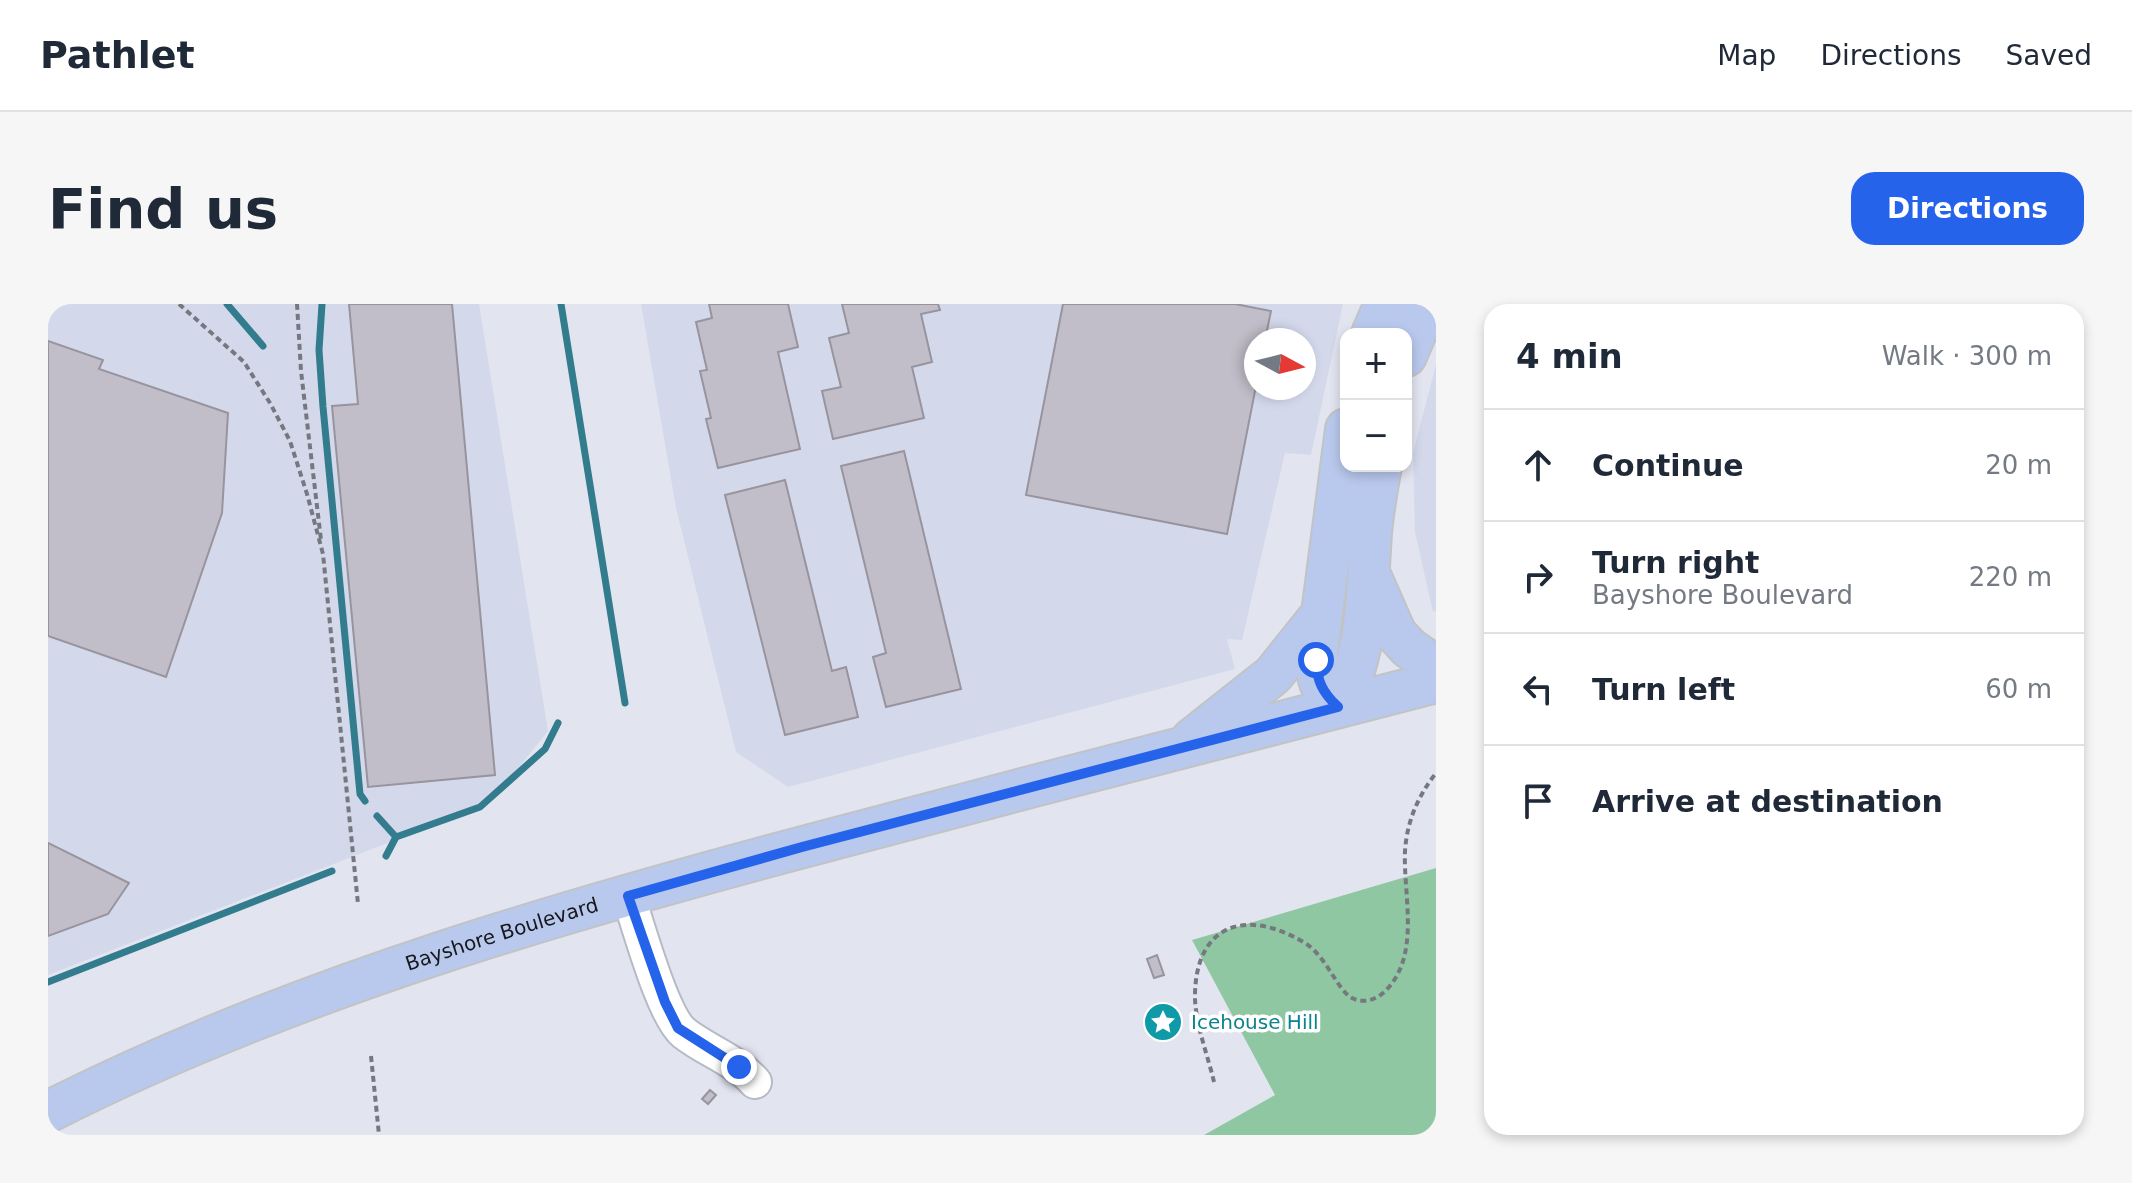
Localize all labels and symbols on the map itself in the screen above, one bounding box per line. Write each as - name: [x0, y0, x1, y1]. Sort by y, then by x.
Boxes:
- north arrow: [1244, 328, 1316, 400]
- route start: [1298, 642, 1334, 678]
- street label: Bayshore Boulevard: [402, 892, 601, 976]
- place icon: Icehouse Hill: [1142, 1001, 1184, 1043]
- place label: Icehouse Hill: [1191, 1010, 1319, 1034]
- route end: [721, 1049, 757, 1085]

